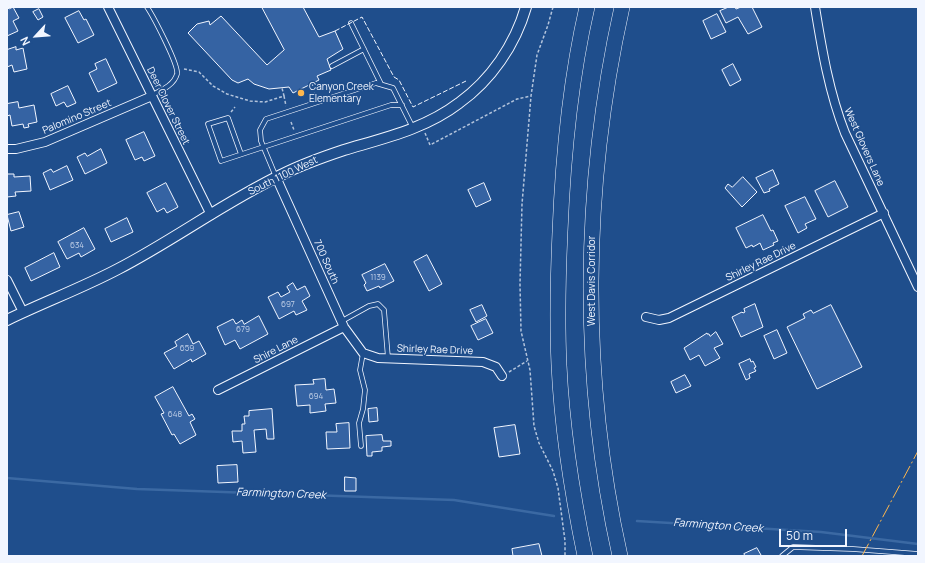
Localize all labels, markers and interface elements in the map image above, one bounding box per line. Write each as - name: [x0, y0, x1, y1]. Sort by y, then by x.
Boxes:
- north arrow: [16, 16, 56, 56]
- text: N: [16, 35, 33, 48]
- street label: Deer Clover Street: [144, 65, 192, 147]
- place label: Canyon Creek Elementary: [309, 81, 374, 104]
- marker: Canyon Creek Elementary: [296, 88, 306, 98]
- street label: Palomino Street: [41, 97, 113, 137]
- street label: West Glovers Lane: [841, 106, 887, 188]
- street label: South 1100 West: [246, 154, 320, 198]
- street label: West Davis Corridor: [586, 236, 598, 326]
- street label: 700 South: [311, 238, 341, 286]
- street label: Shirley Rae Drive: [724, 240, 798, 284]
- house number: 634: [70, 241, 84, 251]
- house number: 1139: [370, 273, 386, 283]
- house number: 697: [281, 300, 295, 310]
- house number: 679: [236, 325, 250, 335]
- street label: Shire Lane: [252, 334, 300, 366]
- street label: Shirley Rae Drive: [397, 343, 473, 357]
- house number: 659: [180, 344, 194, 354]
- house number: 694: [309, 392, 323, 402]
- house number: 648: [168, 410, 182, 420]
- water label: Farmington Creek: [236, 486, 326, 502]
- water label: Farmington Creek: [673, 516, 763, 536]
- scale bar: [781, 521, 849, 547]
- text: 50 m: [786, 527, 813, 544]

